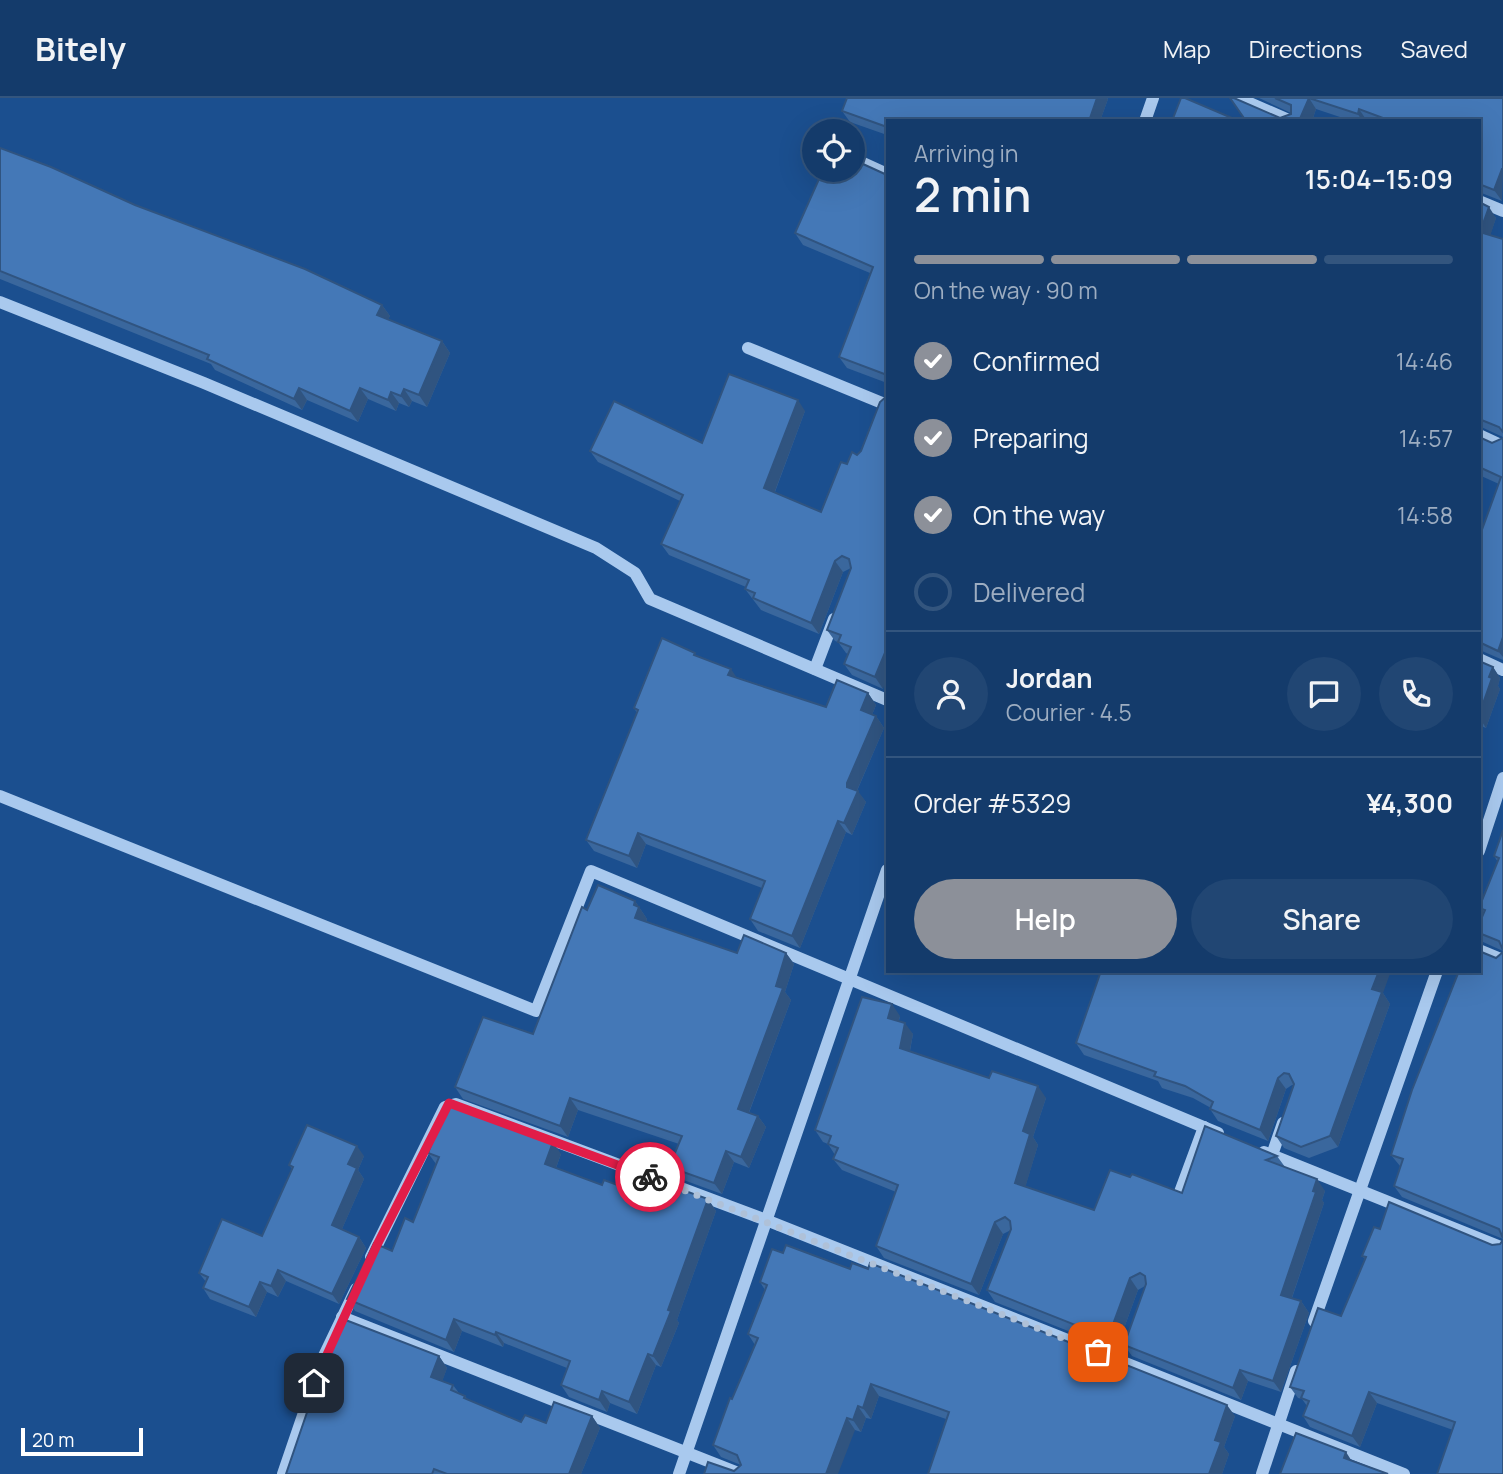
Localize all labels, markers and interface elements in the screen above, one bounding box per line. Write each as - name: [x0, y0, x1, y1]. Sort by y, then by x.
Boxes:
- text: Bitely: [35, 26, 126, 71]
- text: Map: [1163, 32, 1211, 65]
- text: Directions: [1249, 32, 1362, 65]
- text: Saved: [1400, 32, 1468, 65]
- map controls: [802, 119, 865, 182]
- button: locate: [802, 119, 865, 182]
- text: Arriving in: [914, 137, 1019, 169]
- text: 15:04–15:09: [1305, 161, 1453, 197]
- text: 2 min: [914, 163, 1031, 226]
- text: On the way · 90 m: [914, 274, 1098, 306]
- icon: check: [914, 342, 952, 380]
- text: Confirmed: [973, 343, 1100, 379]
- text: 14:46: [1396, 345, 1453, 377]
- icon: check: [914, 419, 952, 457]
- text: Preparing: [973, 420, 1089, 456]
- text: 14:57: [1399, 422, 1453, 454]
- icon: check: [914, 496, 952, 534]
- text: On the way: [973, 497, 1105, 533]
- text: 14:58: [1397, 499, 1453, 531]
- text: Delivered: [973, 574, 1085, 610]
- button: person: [914, 657, 988, 731]
- button: chat: [1287, 657, 1361, 731]
- button: phone: [1379, 657, 1453, 731]
- text: Jordan: [1006, 660, 1092, 696]
- text: Courier · 4.5: [1006, 696, 1132, 728]
- text: Order #5329: [914, 785, 1071, 821]
- text: ¥4,300: [1366, 785, 1453, 821]
- button: Help: [914, 879, 1177, 959]
- button: Share: [1191, 879, 1453, 959]
- courier: [615, 1142, 685, 1212]
- icon: bike: [631, 1158, 669, 1196]
- pin: [1068, 1322, 1128, 1382]
- icon: bag: [1079, 1333, 1117, 1371]
- pin: [284, 1353, 344, 1413]
- icon: home: [295, 1364, 333, 1402]
- scale bar: [21, 1425, 144, 1457]
- text: 20 m: [32, 1427, 74, 1453]

